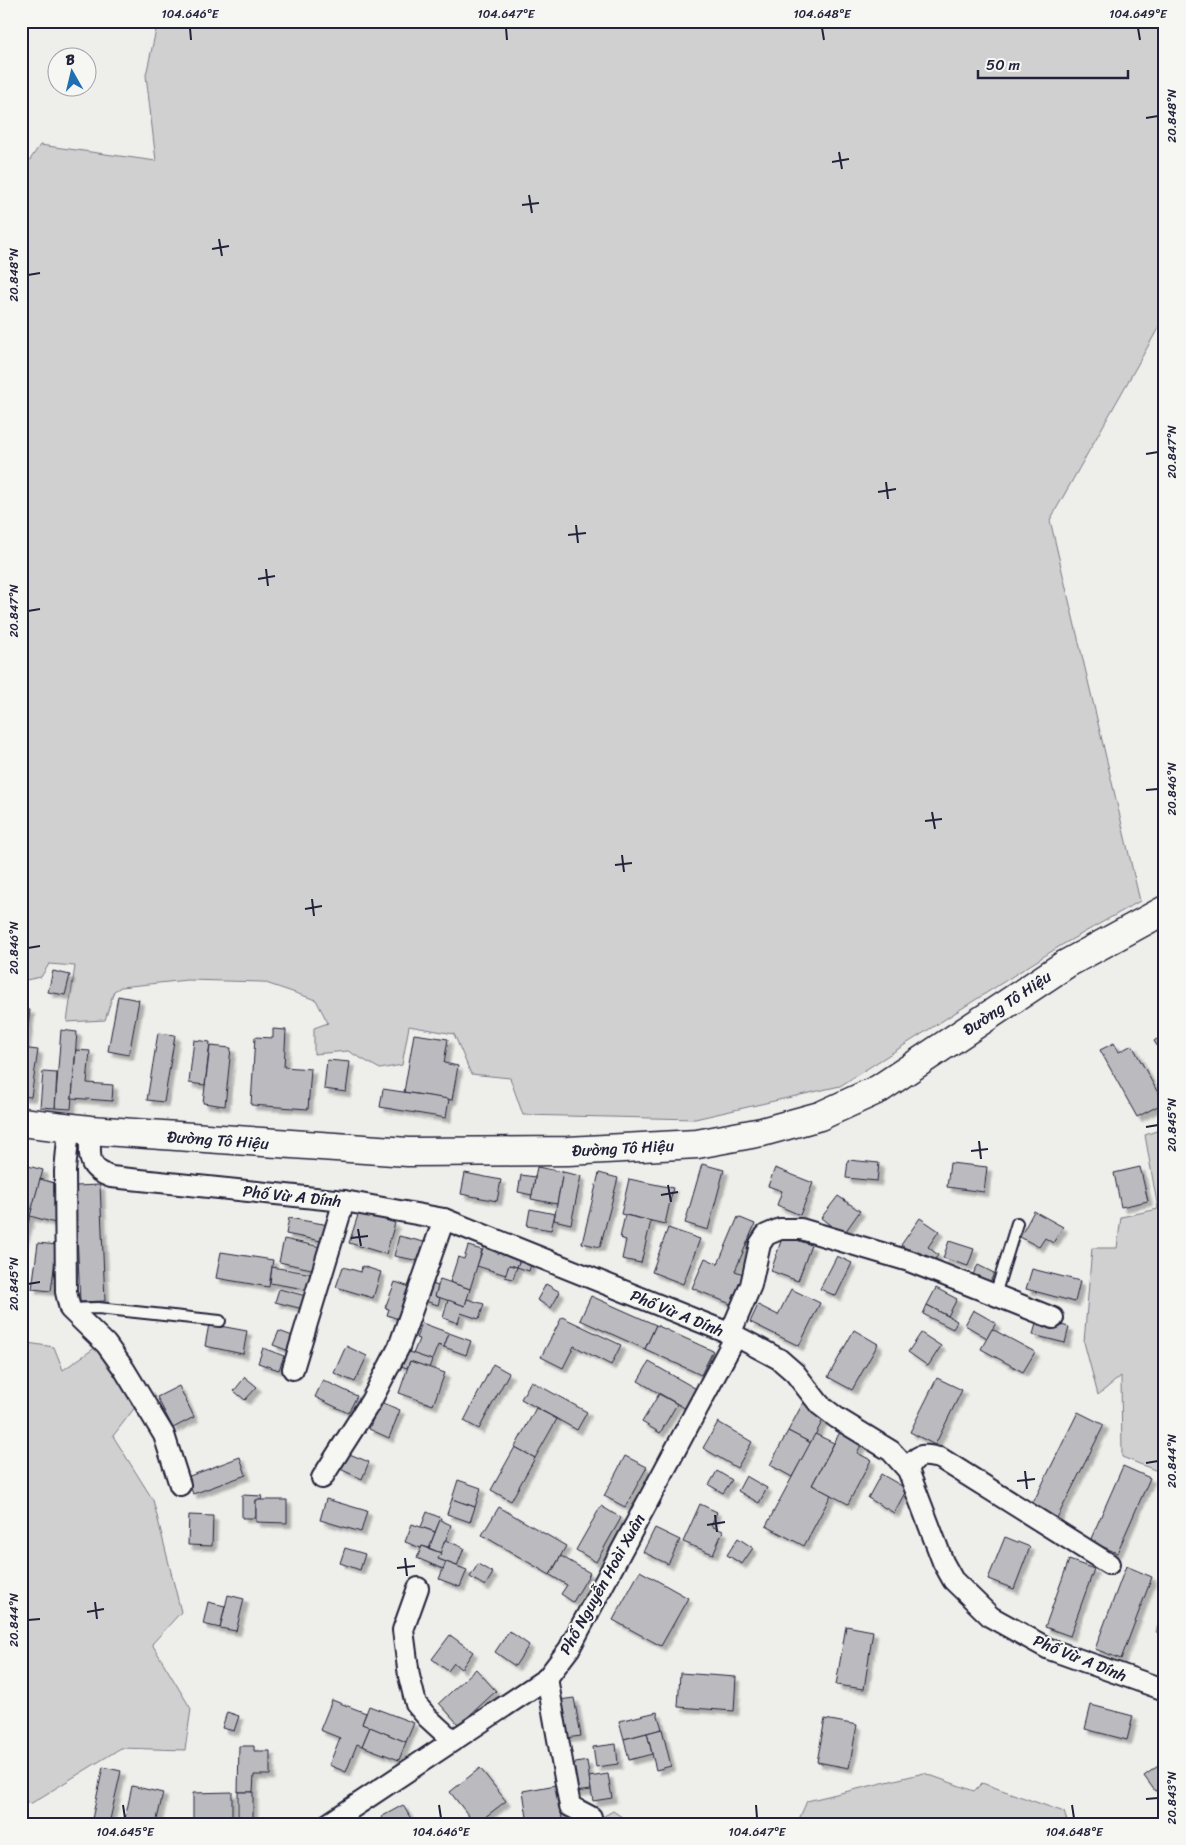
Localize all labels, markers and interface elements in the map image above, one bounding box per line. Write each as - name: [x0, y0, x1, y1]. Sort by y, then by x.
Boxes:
- text: 104.646°E: [162, 3, 220, 25]
- text: 104.647°E: [478, 3, 536, 25]
- text: 104.648°E: [793, 3, 852, 25]
- text: 104.649°E: [1109, 3, 1168, 25]
- text: B: [64, 47, 77, 73]
- north arrow: [48, 48, 98, 98]
- scale bar: [978, 48, 1128, 80]
- text: 50 m: [986, 52, 1021, 78]
- text: 20.848°N: [1161, 89, 1183, 143]
- text: 20.848°N: [3, 248, 25, 302]
- text: 20.847°N: [1161, 425, 1183, 479]
- text: 20.847°N: [3, 584, 25, 638]
- text: 20.846°N: [1161, 762, 1183, 816]
- text: 20.846°N: [3, 921, 25, 975]
- street label: Đường Tô Hiệu: [957, 962, 1058, 1044]
- text: 20.845°N: [1161, 1097, 1183, 1152]
- street label: Đường Tô Hiệu: [166, 1122, 270, 1158]
- street label: Đường Tô Hiệu: [571, 1131, 675, 1165]
- street label: Phố Vừ A Dính: [241, 1176, 343, 1216]
- text: 20.845°N: [3, 1256, 25, 1311]
- street label: Phố Vừ A Dính: [626, 1281, 728, 1345]
- text: 20.844°N: [1161, 1433, 1183, 1488]
- street label: Phố Nguyễn Hoài Xuân: [551, 1508, 653, 1660]
- text: 20.844°N: [3, 1592, 25, 1647]
- street label: Phố Vừ A Dính: [1029, 1626, 1131, 1690]
- text: 20.843°N: [1161, 1771, 1183, 1824]
- text: 104.645°E: [96, 1821, 155, 1843]
- text: 104.646°E: [413, 1821, 471, 1843]
- text: 104.647°E: [729, 1821, 787, 1843]
- text: 104.648°E: [1045, 1821, 1104, 1843]

